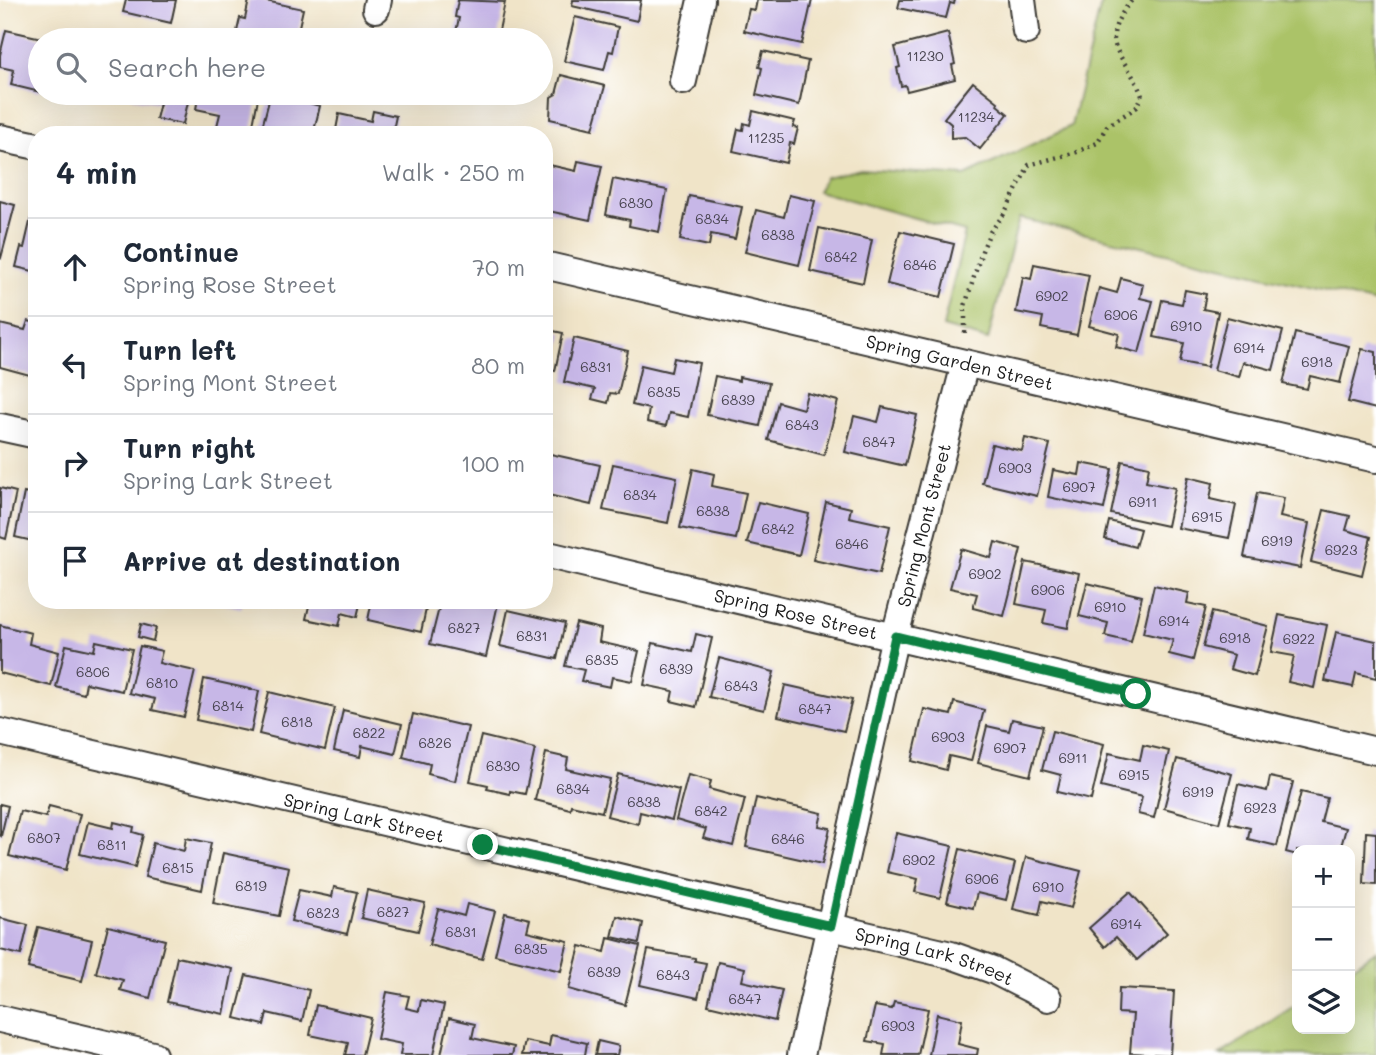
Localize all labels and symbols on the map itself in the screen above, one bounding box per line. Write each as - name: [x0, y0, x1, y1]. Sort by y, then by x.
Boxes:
- house number: 11230: [906, 46, 944, 65]
- house number: 11234: [958, 107, 995, 126]
- house number: 11235: [748, 128, 784, 147]
- house number: 6830: [619, 193, 653, 212]
- house number: 6834: [695, 209, 729, 228]
- house number: 6838: [761, 225, 795, 244]
- house number: 6842: [825, 247, 857, 266]
- house number: 6846: [903, 255, 937, 274]
- house number: 6902: [1035, 286, 1069, 305]
- house number: 6906: [1104, 305, 1138, 324]
- house number: 6910: [1170, 316, 1202, 335]
- street label: Spring Garden Street: [864, 329, 1056, 395]
- house number: 6914: [1233, 338, 1265, 357]
- house number: 6918: [1301, 352, 1333, 371]
- house number: 6831: [580, 357, 612, 376]
- house number: 6835: [647, 382, 681, 401]
- house number: 6839: [721, 390, 755, 409]
- house number: 6843: [785, 415, 819, 434]
- house number: 6847: [863, 432, 896, 451]
- street label: Spring Mont Street: [891, 441, 956, 609]
- house number: 6903: [998, 458, 1032, 477]
- house number: 6907: [1062, 477, 1096, 496]
- house number: 6834: [623, 485, 657, 504]
- house number: 6911: [1128, 492, 1158, 511]
- house number: 6838: [696, 501, 730, 520]
- house number: 6915: [1191, 507, 1223, 526]
- house number: 6842: [762, 519, 794, 538]
- house number: 6919: [1261, 531, 1293, 550]
- house number: 6846: [835, 534, 869, 553]
- house number: 6923: [1325, 540, 1357, 559]
- house number: 6902: [968, 564, 1002, 583]
- house number: 6906: [1031, 580, 1065, 599]
- street label: Spring Rose Street: [712, 583, 880, 645]
- house number: 6910: [1094, 597, 1126, 616]
- house number: 6914: [1158, 611, 1190, 630]
- house number: 6827: [448, 618, 480, 637]
- house number: 6831: [516, 626, 548, 645]
- house number: 6918: [1219, 628, 1251, 647]
- house number: 6922: [1283, 629, 1315, 648]
- house number: 6835: [585, 650, 619, 669]
- house number: 6839: [659, 659, 693, 678]
- house number: 6806: [76, 662, 110, 681]
- house number: 6810: [146, 673, 178, 692]
- house number: 6843: [724, 676, 758, 695]
- route start: [1120, 678, 1151, 709]
- house number: 6814: [212, 696, 244, 715]
- house number: 6847: [799, 699, 832, 718]
- house number: 6818: [281, 712, 313, 731]
- house number: 6822: [353, 723, 385, 742]
- house number: 6903: [931, 727, 965, 746]
- house number: 6826: [418, 733, 452, 752]
- house number: 6907: [993, 738, 1027, 757]
- house number: 6911: [1058, 748, 1088, 767]
- house number: 6830: [486, 756, 520, 775]
- house number: 6915: [1118, 765, 1150, 784]
- house number: 6834: [556, 779, 590, 798]
- house number: 6919: [1182, 782, 1214, 801]
- street label: Spring Lark Street: [281, 787, 447, 848]
- house number: 6838: [627, 792, 661, 811]
- house number: 6923: [1244, 798, 1276, 817]
- house number: 6842: [695, 801, 727, 820]
- house number: 6807: [27, 828, 61, 847]
- route end: [467, 829, 498, 860]
- house number: 6846: [771, 829, 805, 848]
- house number: 6811: [97, 835, 127, 854]
- house number: 6902: [902, 850, 936, 869]
- house number: 6815: [162, 858, 194, 877]
- house number: 6906: [965, 869, 999, 888]
- house number: 6819: [235, 876, 267, 895]
- house number: 6910: [1032, 877, 1064, 896]
- house number: 6827: [377, 902, 409, 921]
- house number: 6823: [307, 903, 339, 922]
- house number: 6914: [1110, 914, 1142, 933]
- street label: Spring Lark Street: [853, 921, 1018, 991]
- house number: 6831: [445, 922, 477, 941]
- house number: 6835: [514, 939, 548, 958]
- house number: 6839: [587, 962, 621, 981]
- house number: 6843: [656, 965, 690, 984]
- house number: 6847: [729, 989, 762, 1008]
- house number: 6903: [881, 1016, 915, 1035]

